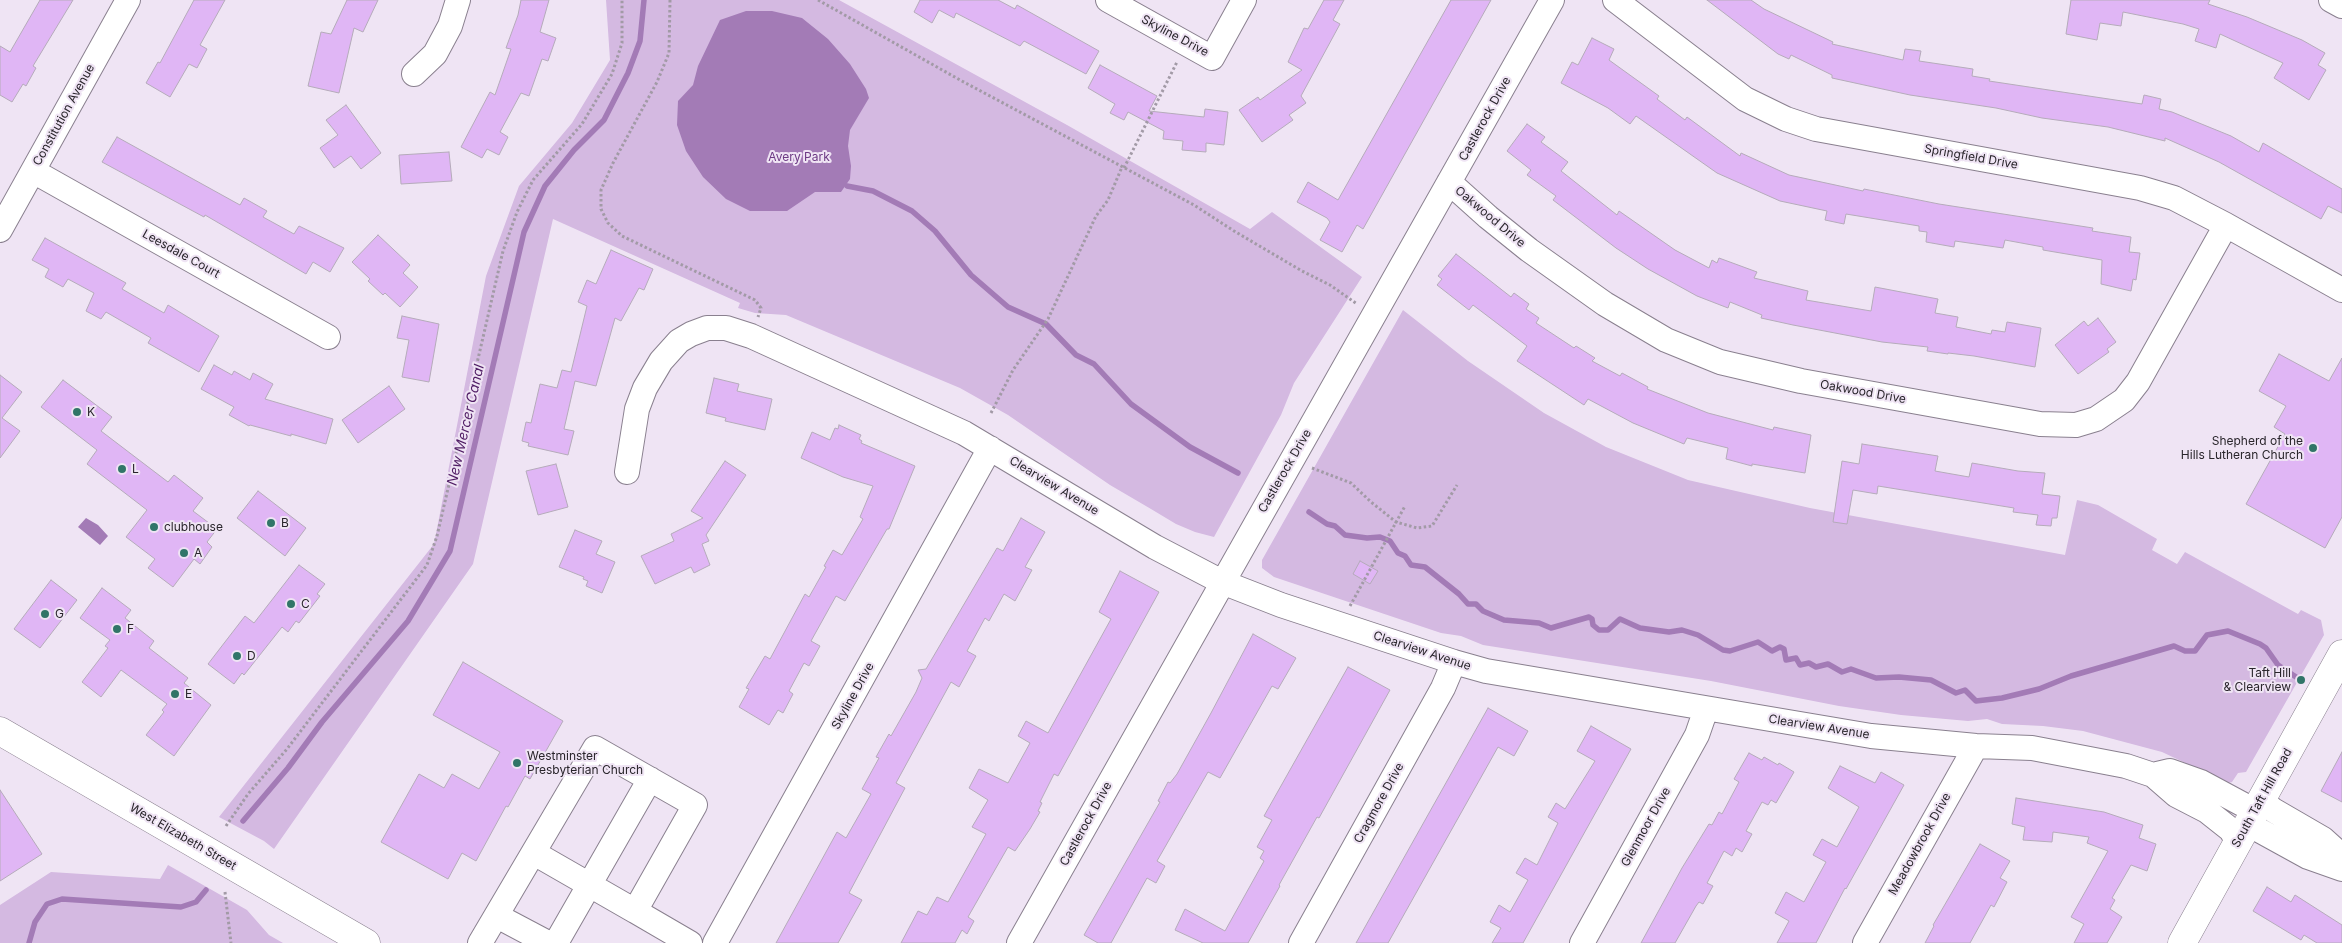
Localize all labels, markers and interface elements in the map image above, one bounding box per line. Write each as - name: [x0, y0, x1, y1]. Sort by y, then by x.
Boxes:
- street label: Skyline Drive: [1139, 12, 1211, 60]
- street label: Constitution Avenue: [30, 62, 98, 168]
- street label: Castlerock Drive: [1456, 75, 1514, 163]
- street label: Springfield Drive: [1923, 142, 2019, 172]
- park label: Avery Park: [768, 150, 830, 164]
- street label: Oakwood Drive: [1452, 184, 1528, 250]
- street label: Leesdale Court: [140, 227, 222, 281]
- water label: New Mercer Canal: [444, 363, 488, 487]
- street label: Oakwood Drive: [1819, 377, 1907, 407]
- place label: K: [87, 405, 95, 419]
- marker: K: [71, 406, 83, 418]
- street label: Castlerock Drive: [1255, 427, 1315, 515]
- place label: Shepherd of the Hills Lutheran Church: [2181, 434, 2303, 462]
- marker: Shepherd of the Hills Lutheran Church: [2307, 442, 2319, 454]
- street label: Clearview Avenue: [1007, 454, 1101, 518]
- place label: L: [132, 462, 139, 476]
- marker: L: [116, 463, 128, 475]
- place label: B: [281, 516, 289, 530]
- marker: B: [265, 517, 277, 529]
- place label: clubhouse: [164, 520, 223, 534]
- marker: clubhouse: [148, 521, 160, 533]
- place label: A: [194, 546, 202, 560]
- marker: A: [178, 547, 190, 559]
- place label: C: [301, 597, 310, 611]
- marker: C: [285, 598, 297, 610]
- place label: G: [55, 607, 64, 621]
- marker: G: [39, 608, 51, 620]
- place label: F: [127, 622, 134, 636]
- marker: F: [111, 623, 123, 635]
- street label: Clearview Avenue: [1371, 628, 1473, 674]
- place label: D: [247, 649, 256, 663]
- marker: D: [231, 650, 243, 662]
- street label: Skyline Drive: [829, 660, 877, 732]
- place label: Taft Hill & Clearview: [2223, 666, 2291, 694]
- marker: Taft Hill & Clearview: [2295, 674, 2307, 686]
- place label: E: [185, 687, 192, 701]
- marker: E: [169, 688, 181, 700]
- street label: Clearview Avenue: [1767, 712, 1871, 742]
- street label: South Taft Hill Road: [2229, 746, 2295, 850]
- place label: Westminster Presbyterian Church: [527, 749, 643, 777]
- marker: Westminster Presbyterian Church: [511, 757, 523, 769]
- street label: Cragmore Drive: [1351, 760, 1407, 846]
- street label: Castlerock Drive: [1057, 780, 1115, 868]
- street label: Glenmoor Drive: [1618, 785, 1674, 869]
- street label: Meadowbrook Drive: [1886, 790, 1954, 898]
- street label: West Elizabeth Street: [127, 801, 239, 873]

